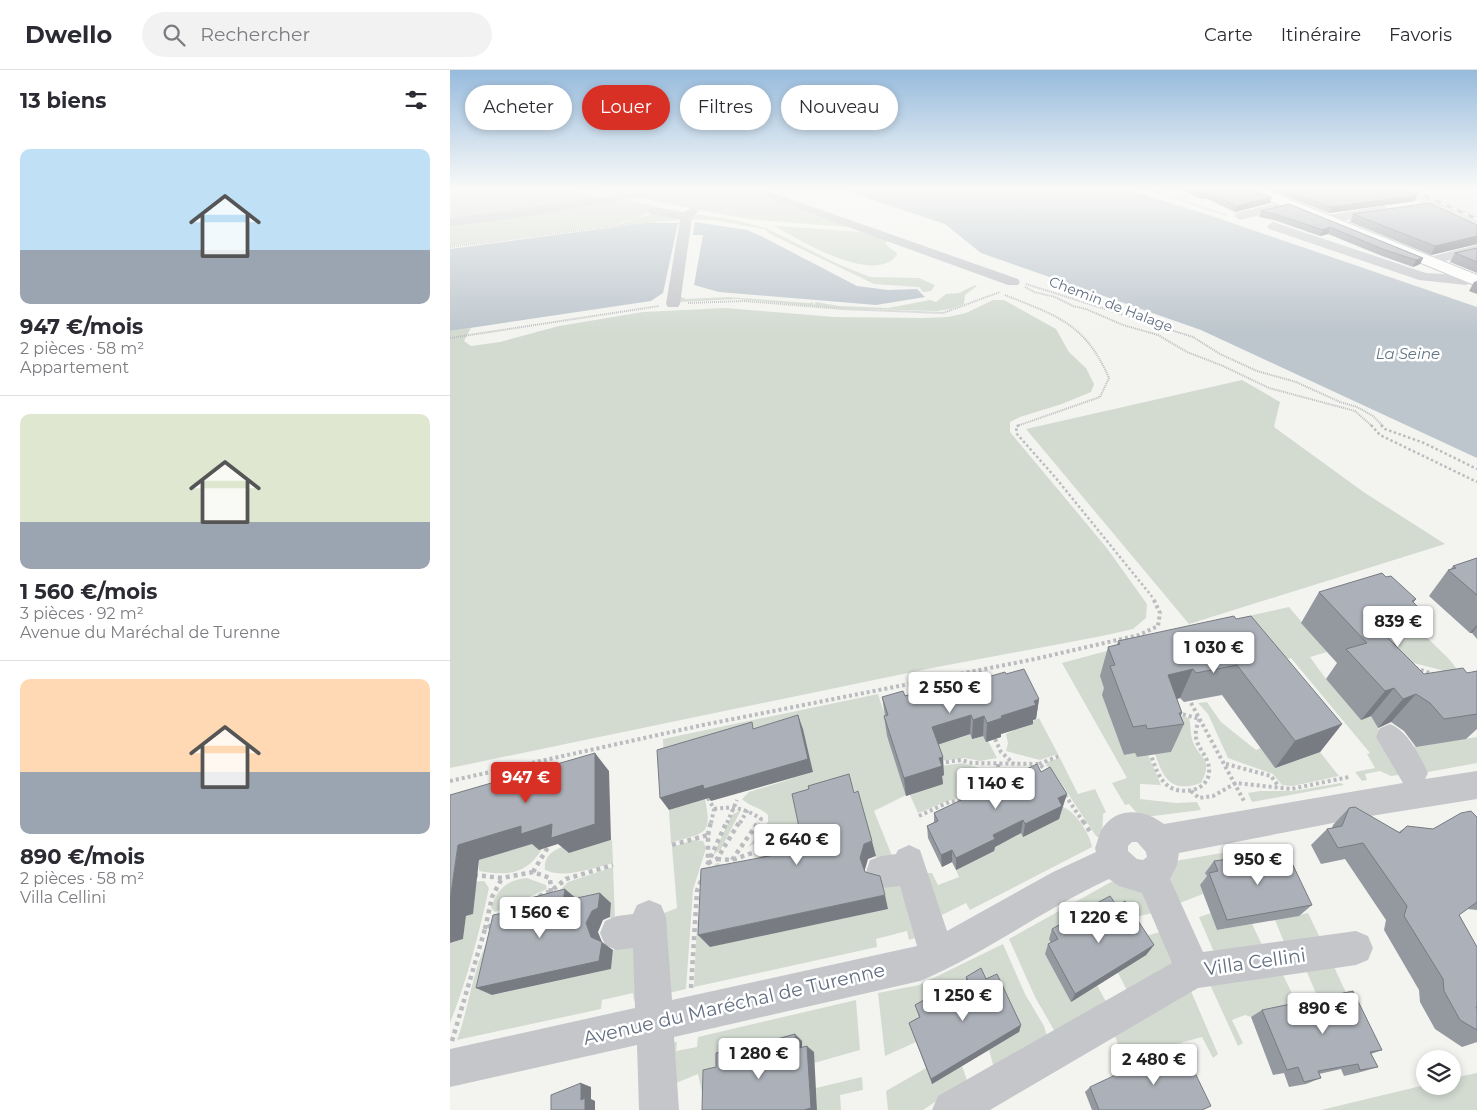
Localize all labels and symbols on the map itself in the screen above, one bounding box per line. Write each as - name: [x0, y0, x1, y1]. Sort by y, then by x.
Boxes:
- street label: Chemin de Halage: [1047, 272, 1175, 336]
- water label: La Seine: [1376, 344, 1440, 363]
- pin: 839 €: [1363, 606, 1433, 648]
- pin: 1 030 €: [1168, 632, 1260, 674]
- pin: 2 550 €: [904, 672, 996, 714]
- pin: 947 €: [491, 762, 561, 804]
- pin: 1 140 €: [950, 768, 1042, 810]
- pin: 2 640 €: [751, 824, 843, 866]
- pin: 950 €: [1223, 844, 1293, 886]
- pin: 1 560 €: [494, 896, 586, 939]
- pin: 1 220 €: [1053, 902, 1145, 944]
- street label: Villa Cellini: [1203, 943, 1307, 981]
- street label: Avenue du Maréchal de Turenne: [581, 958, 887, 1050]
- pin: 1 250 €: [917, 980, 1009, 1022]
- pin: 890 €: [1288, 992, 1358, 1035]
- pin: 1 280 €: [713, 1038, 805, 1080]
- pin: 2 480 €: [1108, 1044, 1200, 1086]

